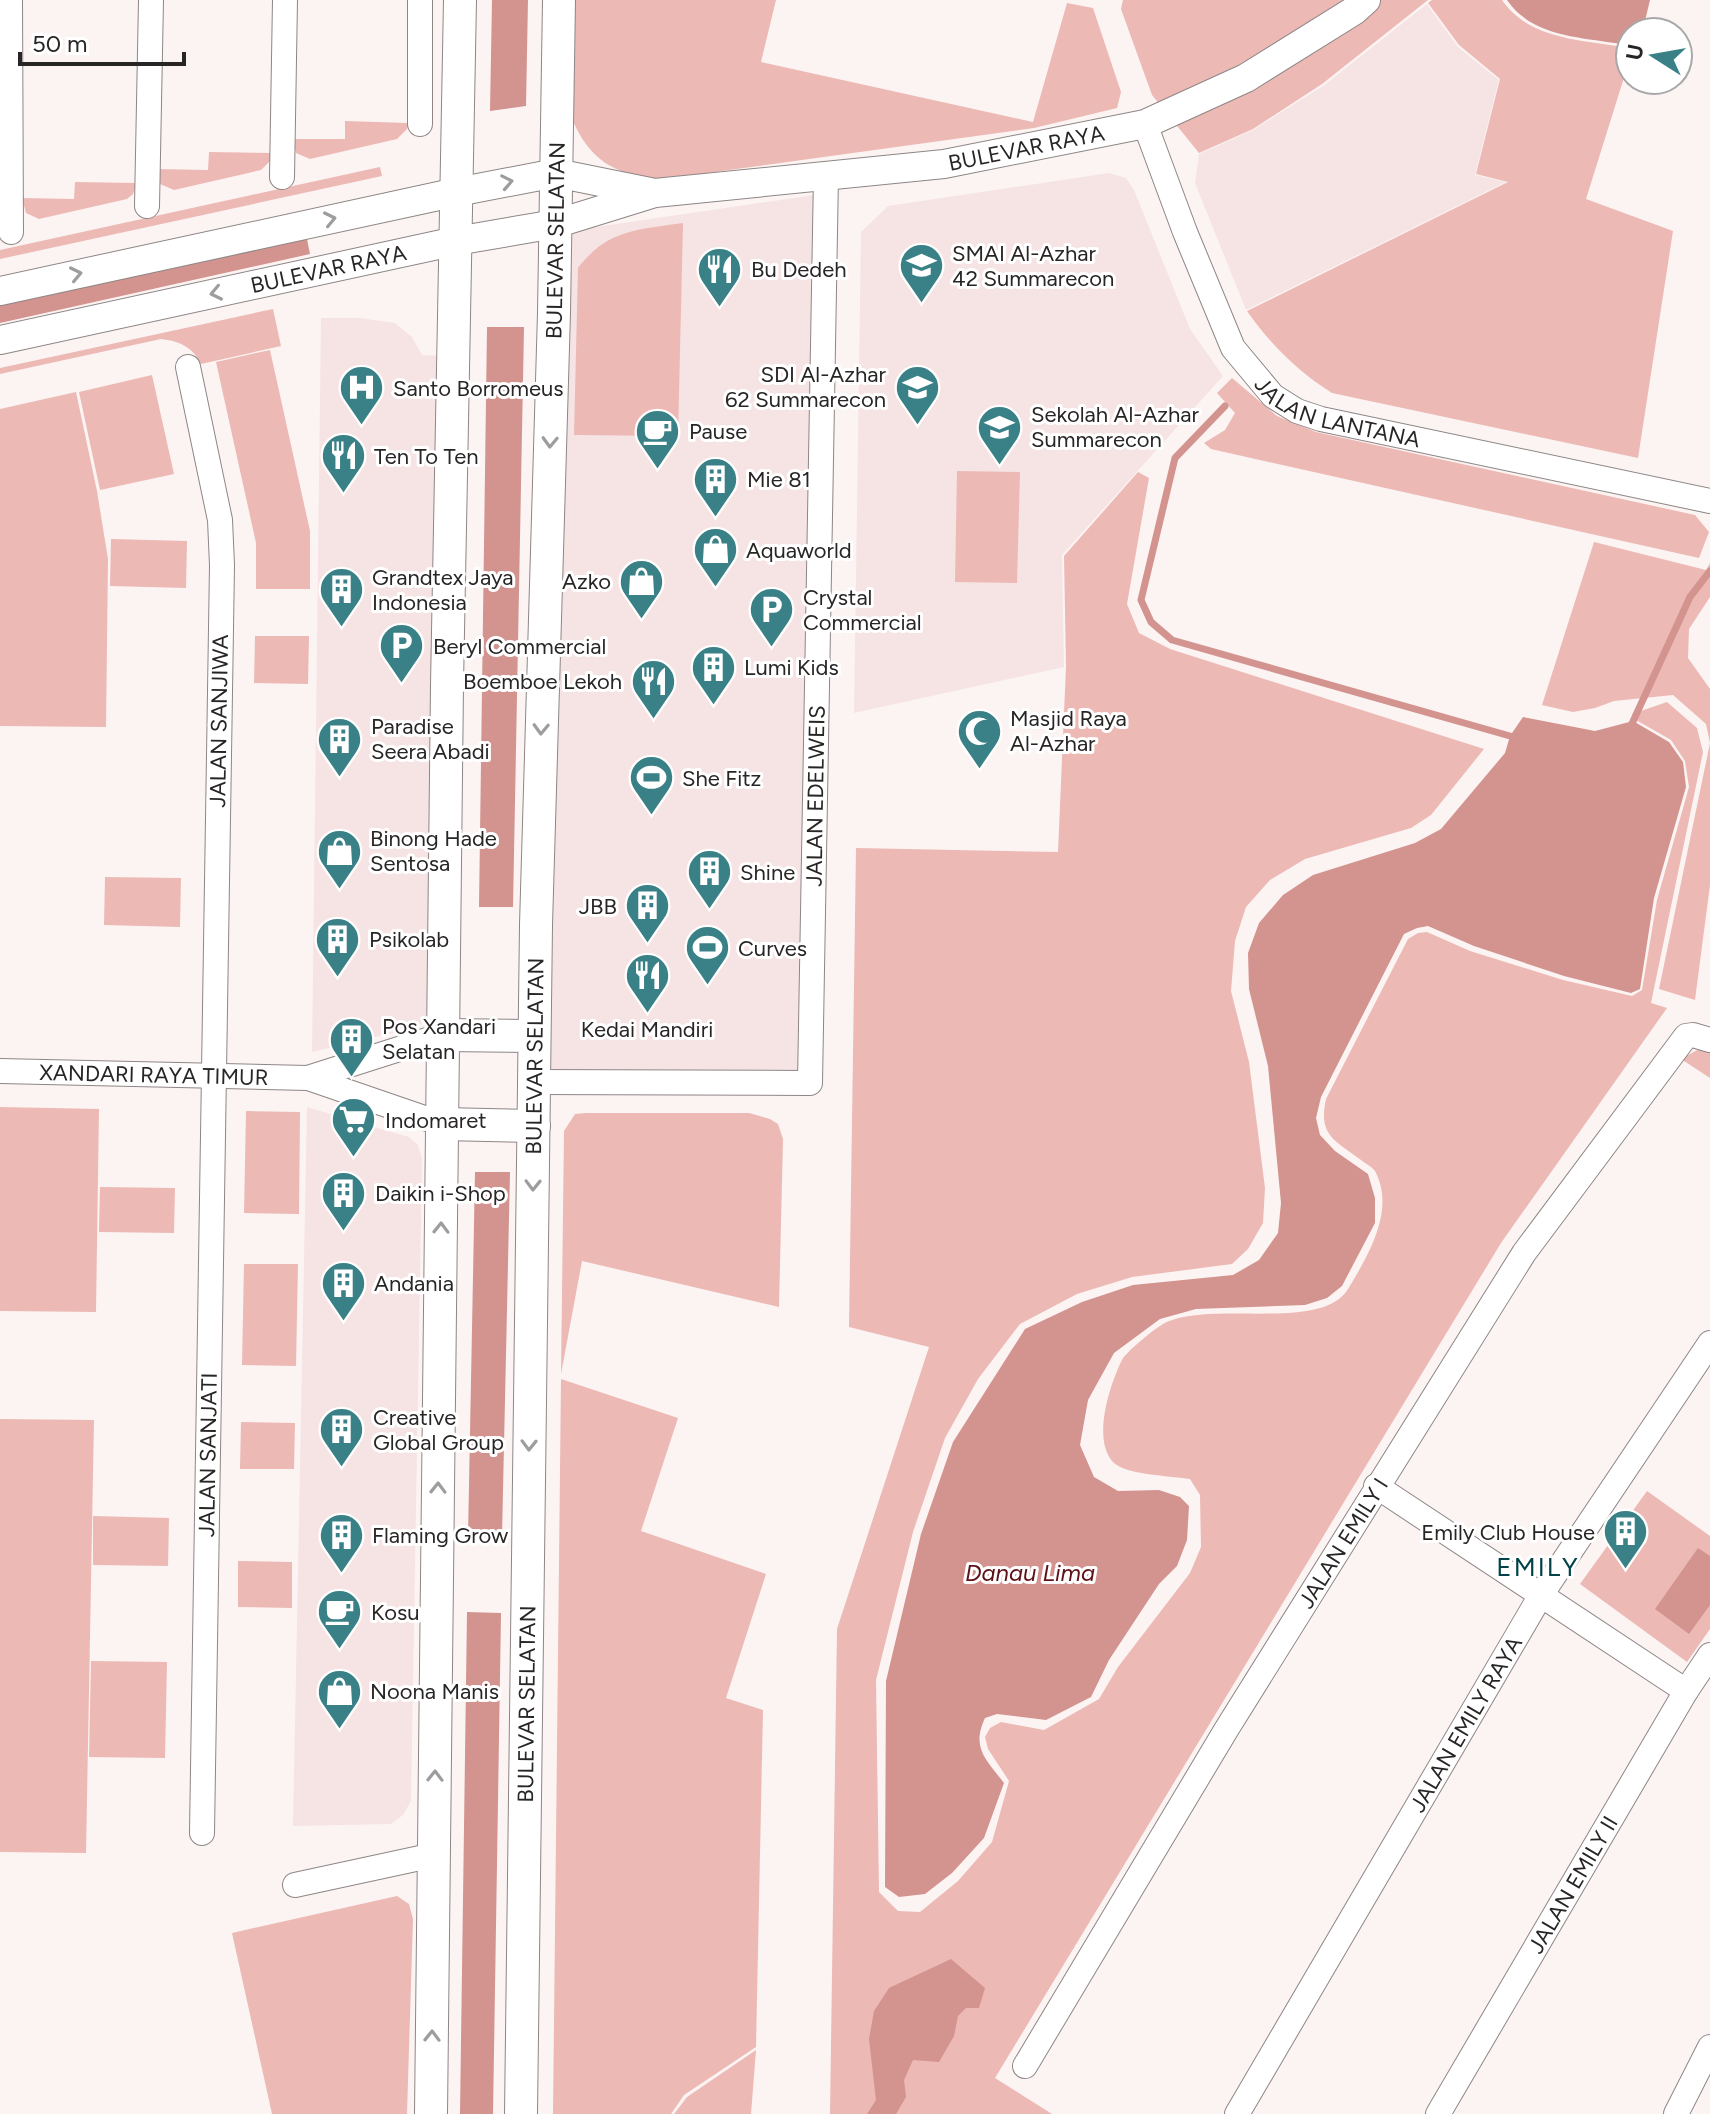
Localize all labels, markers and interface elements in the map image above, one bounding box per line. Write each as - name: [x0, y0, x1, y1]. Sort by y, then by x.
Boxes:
- scale bar: [20, 16, 184, 66]
- north arrow: [1614, 16, 1694, 96]
- text: 50 m: [32, 29, 88, 58]
- text: U: [1620, 42, 1650, 62]
- street label: BULEVAR RAYA: [946, 119, 1107, 176]
- street label: BULEVAR SELATAN: [540, 142, 570, 339]
- one-way arrow: [500, 175, 514, 192]
- one-way arrow: [323, 211, 337, 228]
- street label: BULEVAR RAYA: [248, 239, 409, 299]
- place label: SMAI Al-Azhar 42 Summarecon: [952, 240, 1114, 292]
- school or university icon: SMAI Al-Azhar 42 Summarecon: [897, 242, 945, 305]
- restaurant icon: Bu Dedeh: [696, 245, 744, 308]
- place label: Bu Dedeh: [751, 256, 846, 283]
- one-way arrow: [69, 266, 83, 283]
- one-way arrow: [210, 284, 223, 301]
- place label: SDI Al-Azhar 62 Summarecon: [725, 361, 887, 413]
- school or university icon: SDI Al-Azhar 62 Summarecon: [893, 363, 941, 426]
- hospital icon: Santo Borromeus: [338, 364, 386, 427]
- street label: JALAN LANTANA: [1249, 371, 1423, 453]
- place label: Santo Borromeus: [393, 375, 564, 402]
- place label: Sekolah Al-Azhar Summarecon: [1031, 401, 1200, 453]
- school or university icon: Sekolah Al-Azhar Summarecon: [976, 403, 1024, 466]
- cafe icon: Pause: [634, 407, 682, 470]
- place label: Pause: [689, 418, 747, 445]
- restaurant icon: Ten To Ten: [319, 432, 367, 495]
- one-way arrow: [541, 436, 559, 449]
- place label: Ten To Ten: [374, 443, 479, 470]
- building icon: Mie 81: [692, 455, 740, 518]
- place label: Mie 81: [747, 466, 811, 493]
- shop icon: Aquaworld: [691, 526, 739, 589]
- place label: Aquaworld: [746, 537, 852, 564]
- shop icon: Azko: [618, 557, 666, 620]
- place label: Grandtex Jaya Indonesia: [372, 564, 514, 616]
- building icon: Grandtex Jaya Indonesia: [317, 566, 365, 629]
- place label: Azko: [562, 568, 611, 595]
- place label: Crystal Commercial: [803, 584, 922, 636]
- parking icon: Crystal Commercial: [748, 586, 796, 649]
- parking icon: Beryl Commercial: [378, 622, 426, 685]
- place label: Beryl Commercial: [433, 633, 606, 660]
- street label: JALAN SANJIWA: [204, 634, 234, 808]
- building icon: Lumi Kids: [689, 643, 737, 706]
- place label: Lumi Kids: [744, 654, 839, 681]
- restaurant icon: Boemboe Lekoh: [629, 657, 677, 720]
- place label: Boemboe Lekoh: [463, 668, 622, 695]
- street label: JALAN EDELWEIS: [800, 705, 830, 887]
- place label: Masjid Raya Al-Azhar: [1010, 705, 1127, 757]
- mosque icon: Masjid Raya Al-Azhar: [955, 707, 1003, 770]
- place label: Paradise Seera Abadi: [371, 713, 490, 765]
- building icon: Paradise Seera Abadi: [316, 715, 364, 778]
- one-way arrow: [533, 723, 550, 736]
- sports icon: She Fitz: [627, 754, 675, 817]
- place label: She Fitz: [682, 765, 761, 792]
- place label: Binong Hade Sentosa: [370, 825, 497, 877]
- shop icon: Binong Hade Sentosa: [315, 827, 363, 890]
- building icon: Shine: [685, 848, 733, 911]
- place label: Shine: [740, 859, 795, 886]
- building icon: JBB: [624, 882, 672, 945]
- place label: JBB: [579, 893, 617, 920]
- building icon: Psikolab: [314, 915, 362, 978]
- sports icon: Curves: [683, 924, 731, 987]
- place label: Psikolab: [369, 926, 449, 953]
- place label: Curves: [738, 935, 807, 962]
- restaurant icon: Kedai Mandiri: [623, 952, 671, 1015]
- street label: BULEVAR SELATAN: [520, 957, 549, 1155]
- place label: Pos Xandari Selatan: [382, 1013, 496, 1065]
- building icon: Pos Xandari Selatan: [327, 1015, 375, 1078]
- place label: Kedai Mandiri: [581, 1016, 713, 1043]
- street label: XANDARI RAYA TIMUR: [39, 1058, 269, 1091]
- supermarket icon: Indomaret: [330, 1096, 378, 1159]
- place label: Indomaret: [385, 1107, 487, 1134]
- building icon: Daikin i-Shop: [320, 1169, 368, 1232]
- one-way arrow: [524, 1179, 541, 1192]
- place label: Daikin i-Shop: [375, 1180, 506, 1207]
- one-way arrow: [432, 1221, 450, 1234]
- building icon: Andania: [319, 1259, 367, 1322]
- place label: Andania: [374, 1270, 454, 1297]
- street label: JALAN SANJATI: [193, 1373, 223, 1537]
- place label: Creative Global Group: [373, 1404, 504, 1456]
- building icon: Creative Global Group: [318, 1406, 366, 1469]
- one-way arrow: [520, 1439, 538, 1452]
- street label: JALAN EMILY I: [1292, 1473, 1394, 1613]
- one-way arrow: [429, 1481, 446, 1494]
- building icon: Emily Club House: [1602, 1508, 1650, 1571]
- building icon: Flaming Grow: [317, 1511, 365, 1574]
- place label: Emily Club House: [1421, 1519, 1595, 1546]
- place label: Flaming Grow: [372, 1522, 509, 1549]
- district label: EMILY: [1496, 1551, 1580, 1583]
- water label: Danau Lima: [965, 1558, 1095, 1587]
- cafe icon: Kosu: [316, 1588, 364, 1651]
- place label: Kosu: [371, 1599, 420, 1626]
- street label: BULEVAR SELATAN: [511, 1605, 541, 1803]
- street label: JALAN EMILY RAYA: [1403, 1631, 1528, 1817]
- shop icon: Noona Manis: [315, 1667, 363, 1730]
- place label: Noona Manis: [370, 1678, 499, 1705]
- one-way arrow: [426, 1769, 444, 1782]
- street label: JALAN EMILY II: [1522, 1811, 1623, 1958]
- one-way arrow: [423, 2029, 441, 2042]

